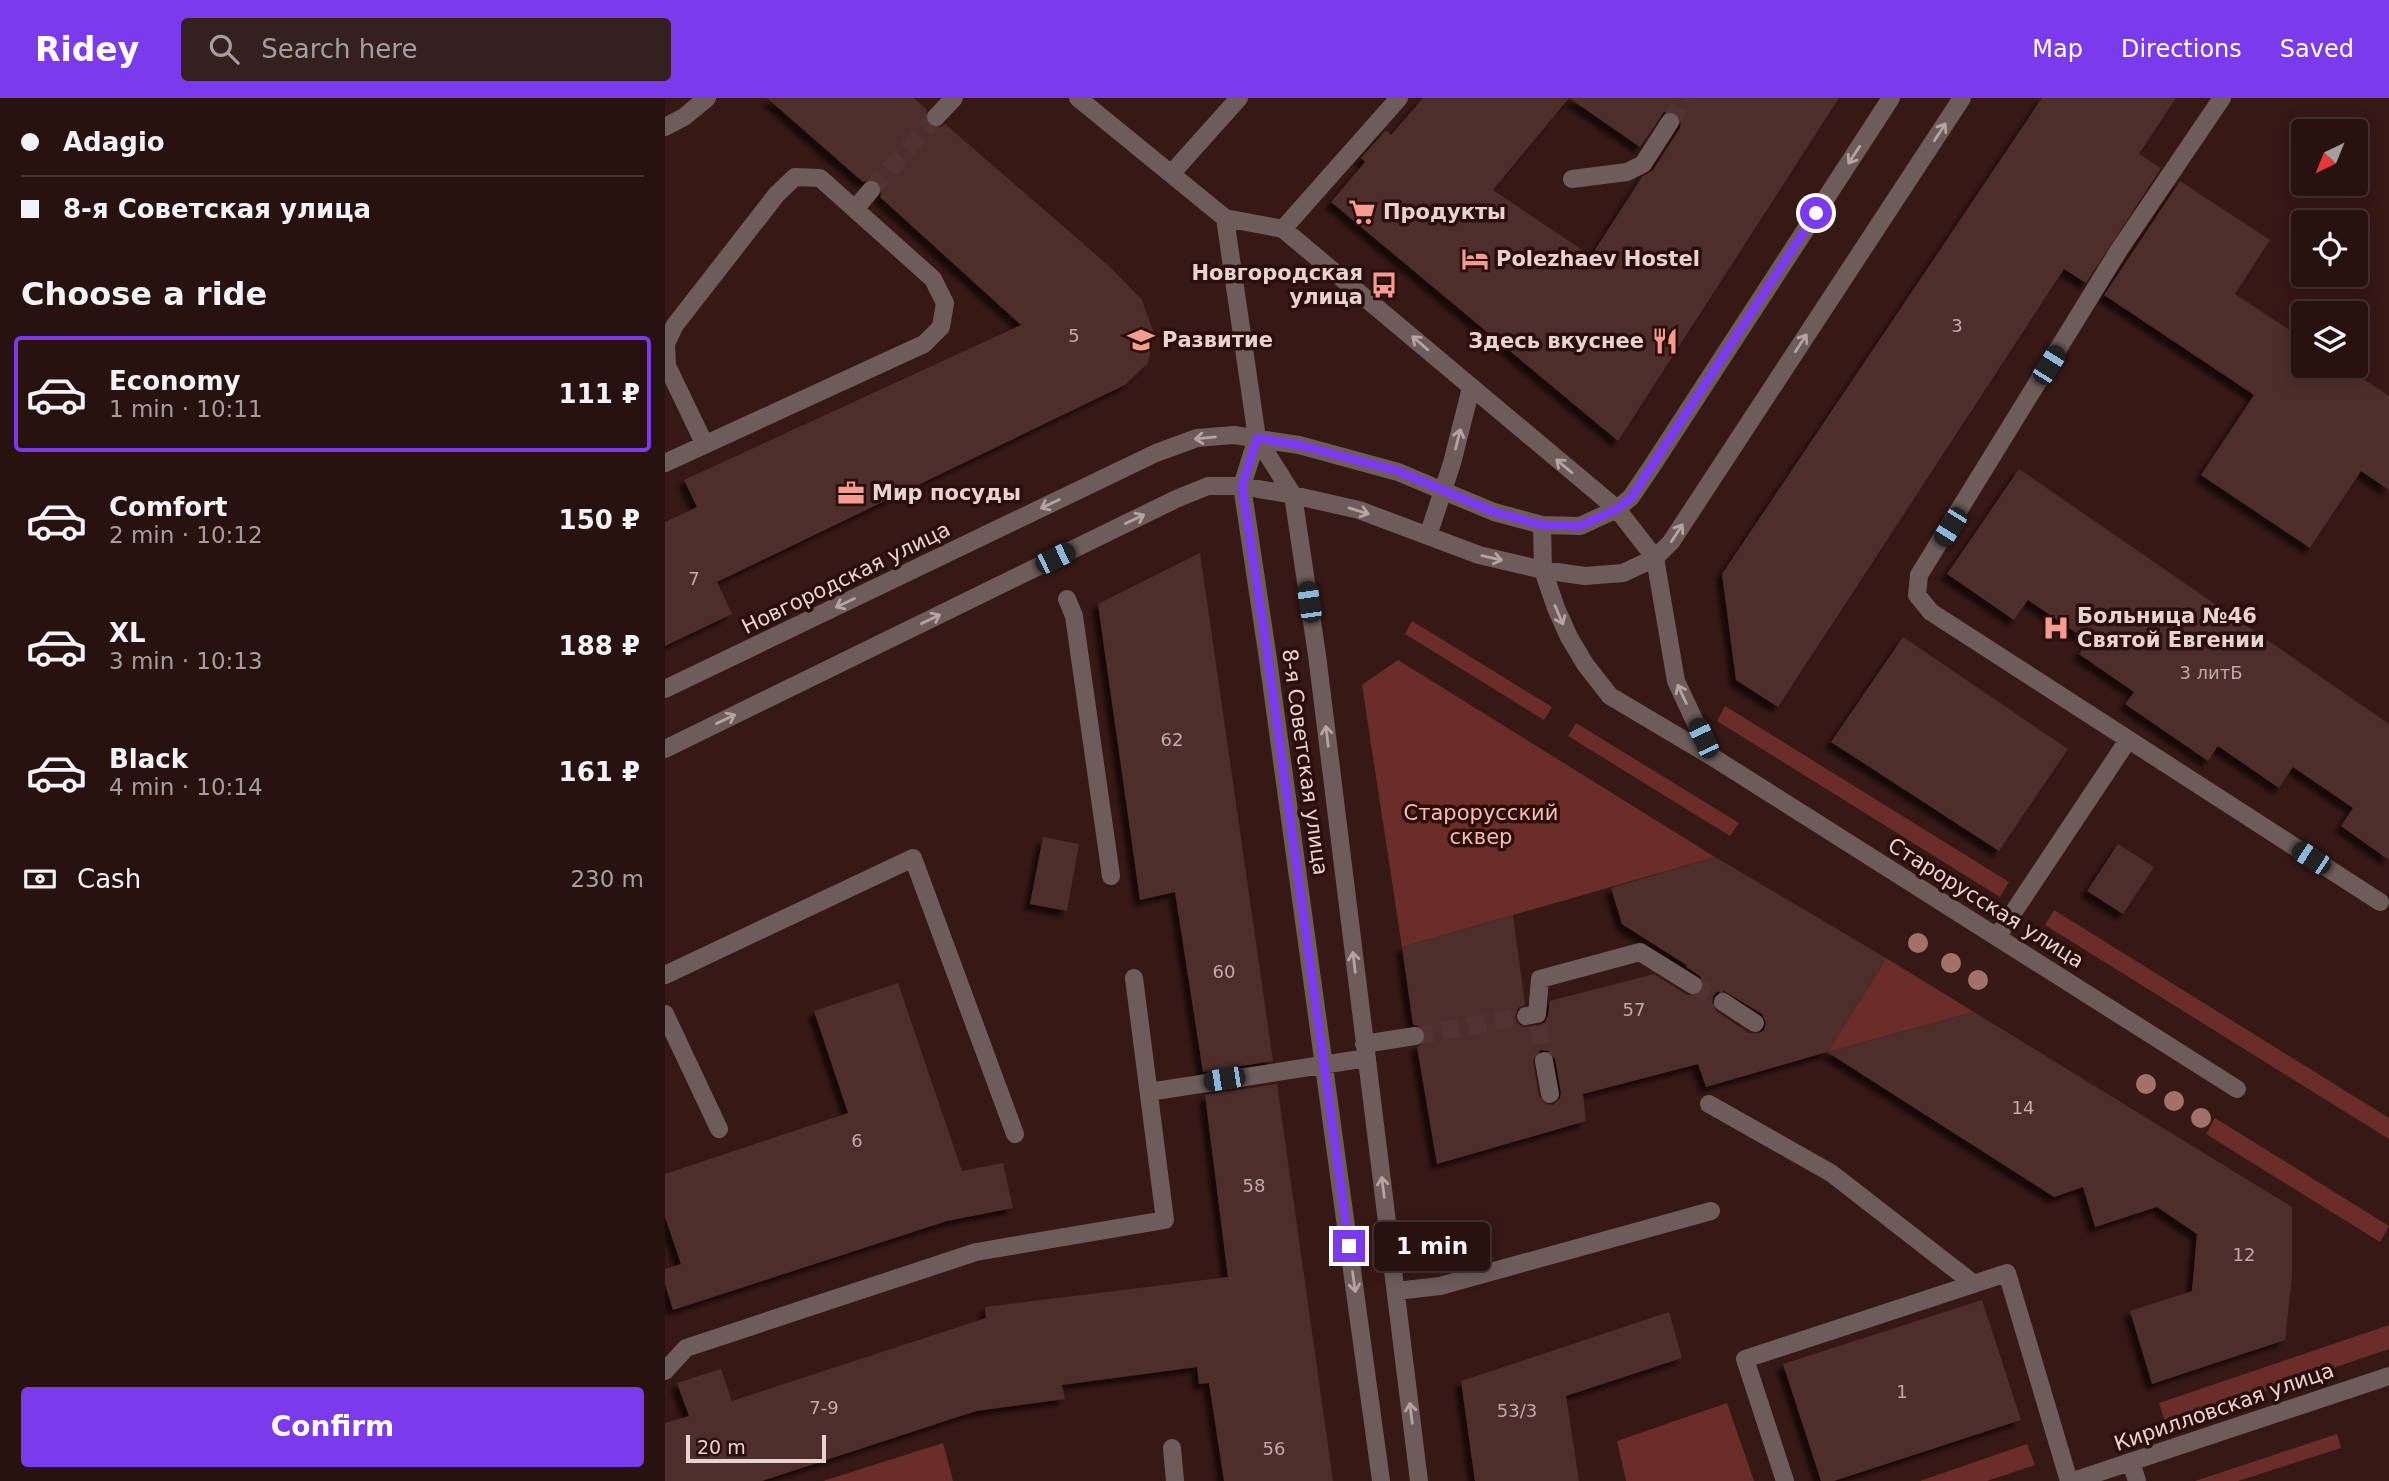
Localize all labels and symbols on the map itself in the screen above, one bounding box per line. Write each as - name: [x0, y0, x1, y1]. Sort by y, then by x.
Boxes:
- north arrow: [2291, 119, 2368, 196]
- one-way arrow: [1933, 123, 1947, 143]
- one-way arrow: [1846, 145, 1860, 165]
- supermarket icon: Продукты: [1347, 197, 1377, 227]
- route start: [1800, 197, 1832, 229]
- place label: Продукты: [1383, 200, 1506, 224]
- hotel icon: Polezhaev Hostel: [1460, 244, 1490, 274]
- place label: Polezhaev Hostel: [1496, 247, 1700, 271]
- place label: Новгородская улица: [1192, 261, 1363, 309]
- bus stop icon: Новгородская улица: [1369, 270, 1399, 300]
- house number: 3: [1951, 315, 1963, 336]
- house number: 5: [1068, 325, 1080, 346]
- school or university icon: Развитие: [1126, 325, 1156, 355]
- restaurant icon: Здесь вкуснее: [1650, 326, 1680, 356]
- place label: Развитие: [1162, 328, 1273, 352]
- place label: Здесь вкуснее: [1468, 329, 1644, 353]
- one-way arrow: [1794, 334, 1808, 353]
- one-way arrow: [1411, 335, 1429, 351]
- car: [2029, 342, 2070, 388]
- one-way arrow: [1452, 428, 1465, 451]
- one-way arrow: [1194, 431, 1217, 444]
- one-way arrow: [1556, 458, 1574, 474]
- office icon: Мир посуды: [836, 478, 866, 508]
- place label: Мир посуды: [872, 481, 1021, 505]
- one-way arrow: [1040, 498, 1061, 512]
- car: [1930, 504, 1971, 550]
- one-way arrow: [1348, 506, 1370, 519]
- one-way arrow: [1124, 511, 1145, 525]
- street label: Новгородская улица: [738, 517, 954, 639]
- one-way arrow: [1669, 524, 1684, 543]
- car: [1032, 539, 1079, 577]
- one-way arrow: [1480, 552, 1503, 566]
- house number: 7: [688, 568, 700, 589]
- car: [1296, 580, 1323, 624]
- one-way arrow: [835, 597, 857, 610]
- one-way arrow: [1554, 604, 1567, 625]
- place label: Больница №46 Святой Евгении: [2077, 604, 2265, 652]
- one-way arrow: [920, 611, 941, 625]
- hospital icon: Больница №46 Святой Евгении: [2041, 613, 2071, 643]
- street label: 8-я Советская улица: [1277, 647, 1333, 877]
- house number: 3 литБ: [2179, 662, 2243, 683]
- one-way arrow: [1674, 684, 1688, 705]
- one-way arrow: [715, 711, 736, 725]
- car: [1685, 715, 1722, 761]
- one-way arrow: [1320, 725, 1333, 748]
- house number: 62: [1161, 729, 1183, 750]
- park label: Старорусский сквер: [1404, 801, 1558, 849]
- street label: Старорусская улица: [1884, 833, 2088, 973]
- car: [2288, 838, 2335, 878]
- one-way arrow: [1348, 951, 1361, 974]
- house number: 60: [1213, 961, 1235, 982]
- house number: 57: [1623, 999, 1645, 1020]
- car: [1202, 1065, 1247, 1093]
- house number: 14: [2012, 1097, 2034, 1118]
- house number: 6: [851, 1130, 863, 1151]
- house number: 58: [1243, 1175, 1265, 1196]
- one-way arrow: [1376, 1177, 1389, 1199]
- callout: 1 min: [1373, 1222, 1489, 1270]
- route end: [1333, 1230, 1365, 1262]
- house number: 12: [2233, 1244, 2255, 1265]
- one-way arrow: [1348, 1270, 1361, 1293]
- street label: Кирилловская улица: [2111, 1358, 2337, 1456]
- house number: 1: [1896, 1381, 1908, 1402]
- house number: 7-9: [809, 1397, 839, 1418]
- house number: 53/3: [1497, 1400, 1537, 1421]
- one-way arrow: [1404, 1402, 1417, 1425]
- scale bar: [686, 1432, 826, 1464]
- house number: 56: [1263, 1438, 1285, 1459]

